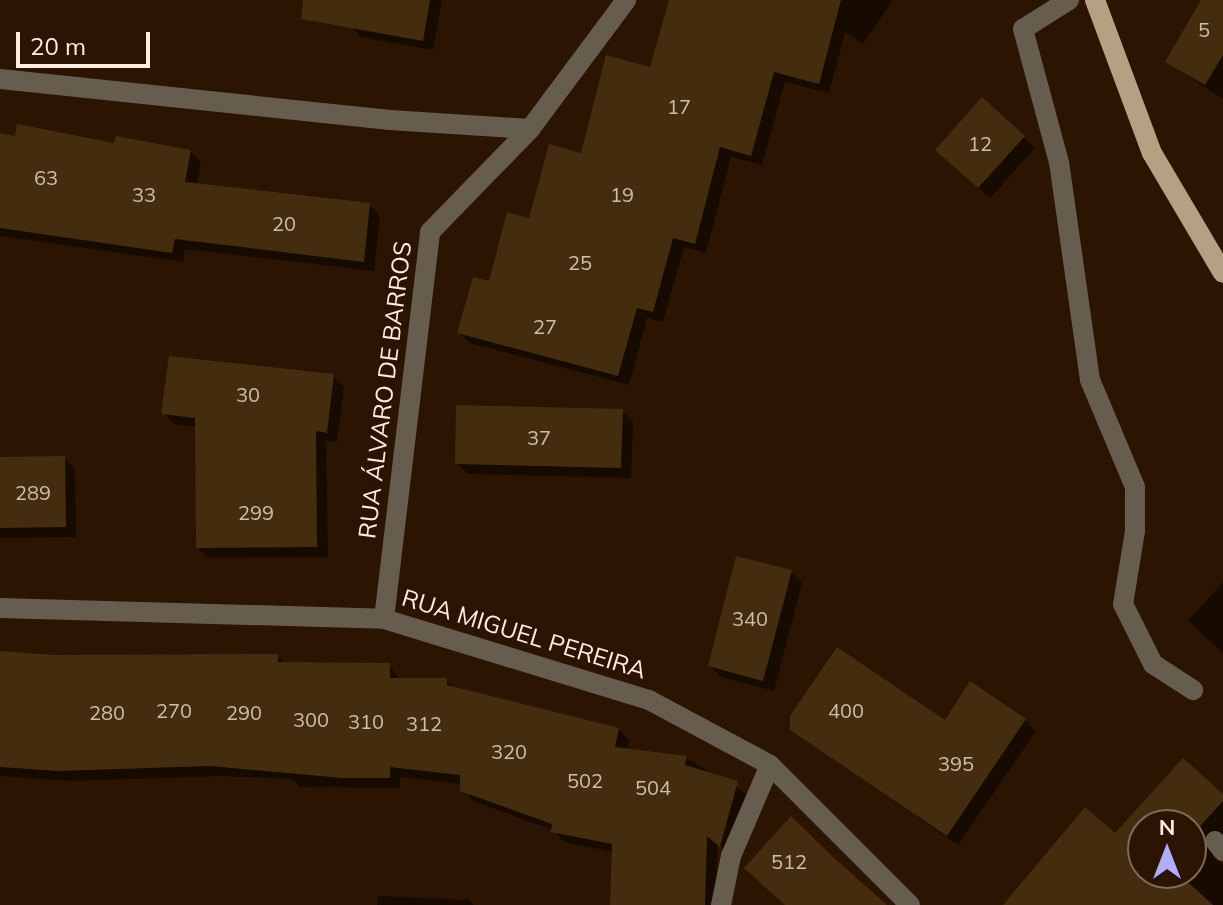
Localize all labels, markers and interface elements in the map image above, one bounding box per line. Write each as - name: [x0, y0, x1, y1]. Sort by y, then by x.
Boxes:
- scale bar: [20, 16, 154, 66]
- house number: 5: [1198, 17, 1210, 41]
- text: 20 m: [30, 31, 86, 61]
- house number: 17: [667, 94, 691, 118]
- house number: 12: [968, 131, 992, 155]
- house number: 63: [34, 165, 58, 189]
- house number: 33: [132, 182, 156, 206]
- house number: 19: [610, 182, 634, 206]
- house number: 20: [272, 211, 296, 235]
- street label: RUA ÁLVARO DE BARROS: [352, 240, 418, 540]
- house number: 25: [568, 250, 592, 274]
- house number: 27: [533, 314, 557, 338]
- house number: 30: [236, 382, 260, 406]
- house number: 37: [527, 425, 551, 449]
- house number: 289: [15, 480, 51, 504]
- house number: 299: [238, 500, 274, 524]
- street label: RUA MIGUEL PEREIRA: [398, 583, 650, 685]
- house number: 340: [732, 606, 768, 630]
- house number: 270: [156, 698, 192, 722]
- house number: 400: [828, 698, 864, 722]
- house number: 280: [89, 700, 125, 724]
- house number: 290: [226, 700, 262, 724]
- house number: 300: [293, 707, 329, 731]
- house number: 310: [348, 709, 384, 733]
- house number: 312: [406, 711, 442, 735]
- house number: 320: [491, 739, 527, 763]
- house number: 395: [938, 751, 974, 775]
- house number: 502: [567, 768, 603, 792]
- house number: 504: [635, 775, 671, 799]
- north arrow: [1127, 809, 1207, 889]
- text: N: [1159, 813, 1175, 841]
- house number: 512: [771, 849, 807, 873]

